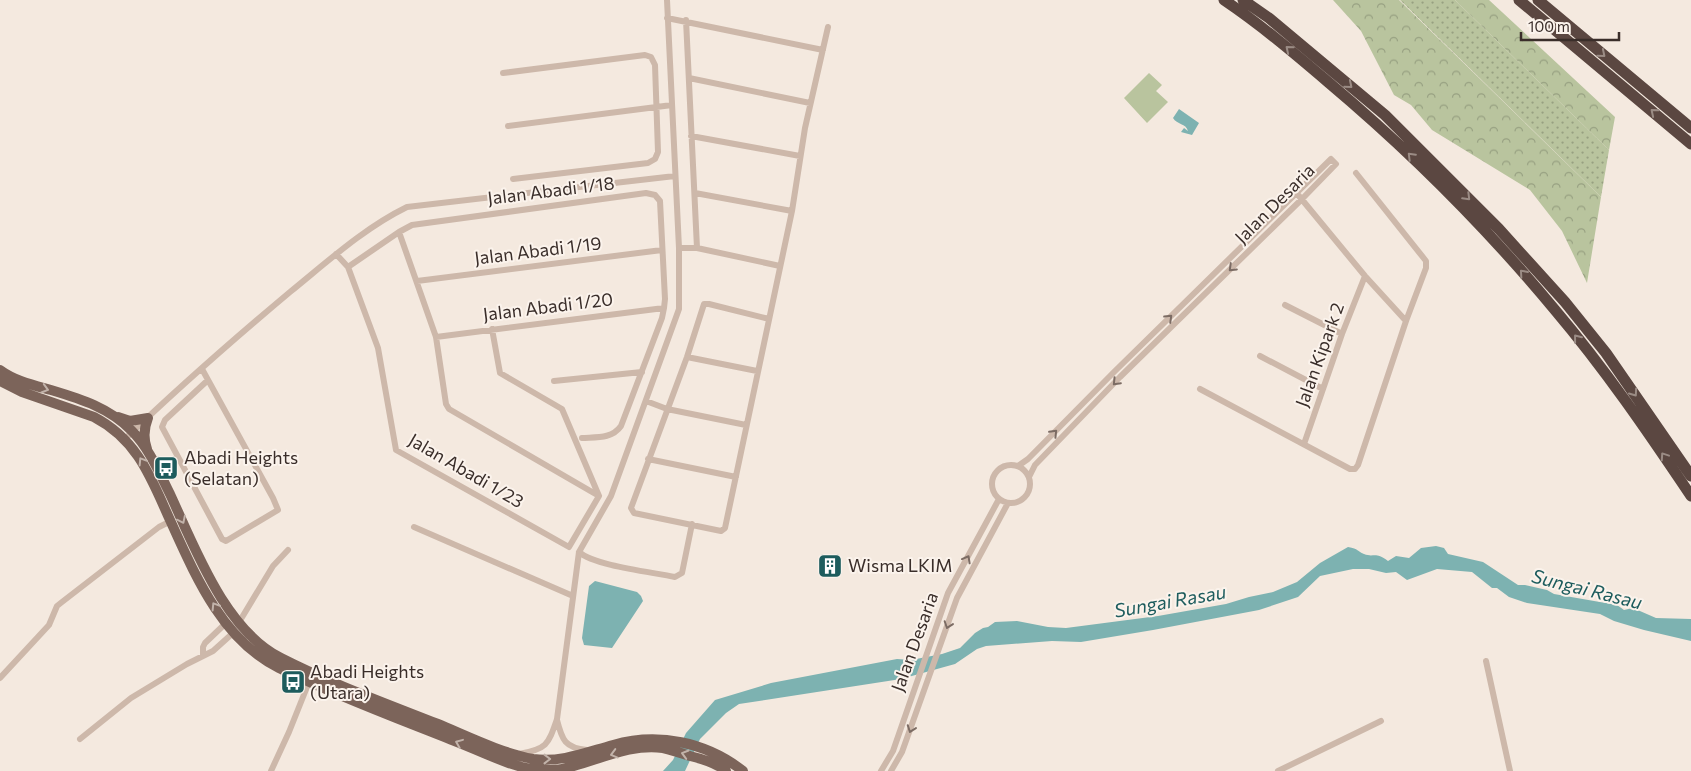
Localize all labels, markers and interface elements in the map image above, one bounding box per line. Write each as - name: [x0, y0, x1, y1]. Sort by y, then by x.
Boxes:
- scale bar: [1521, 10, 1618, 42]
- text: 100 m: [1528, 17, 1570, 35]
- one-way arrow: [1286, 46, 1295, 54]
- one-way arrow: [1597, 48, 1606, 57]
- one-way arrow: [1344, 79, 1353, 88]
- one-way arrow: [1650, 109, 1659, 118]
- one-way arrow: [1407, 153, 1416, 162]
- street label: Jalan Desaria: [1230, 159, 1319, 248]
- street label: Jalan Abadi 1/18: [486, 171, 616, 209]
- one-way arrow: [1461, 191, 1470, 200]
- street label: Jalan Abadi 1/19: [473, 231, 603, 269]
- one-way arrow: [1229, 262, 1238, 271]
- one-way arrow: [1520, 270, 1529, 279]
- street label: Jalan Abadi 1/20: [482, 287, 614, 325]
- street label: Jalan Kipark 2: [1290, 299, 1348, 410]
- one-way arrow: [1163, 315, 1172, 324]
- one-way arrow: [1575, 335, 1583, 344]
- one-way arrow: [1113, 376, 1122, 385]
- one-way arrow: [40, 383, 48, 393]
- one-way arrow: [1628, 387, 1637, 397]
- street label: Jalan Abadi 1/23: [405, 428, 528, 512]
- one-way arrow: [1048, 430, 1057, 439]
- place label: Abadi Heights (Selatan): [184, 446, 298, 489]
- one-way arrow: [1661, 452, 1670, 461]
- bus stop icon: Abadi Heights (Selatan): [153, 455, 179, 481]
- one-way arrow: [138, 458, 148, 467]
- one-way arrow: [175, 515, 186, 524]
- building icon: Wisma LKIM: [817, 553, 843, 579]
- place label: Wisma LKIM: [848, 554, 952, 576]
- one-way arrow: [960, 555, 970, 564]
- water label: Sungai Rasau: [1529, 564, 1645, 613]
- water label: Sungai Rasau: [1112, 579, 1228, 622]
- street label: Jalan Desaria: [886, 589, 942, 694]
- one-way arrow: [211, 603, 221, 612]
- one-way arrow: [943, 620, 953, 629]
- place label: Abadi Heights (Utara): [310, 660, 424, 703]
- bus stop icon: Abadi Heights (Utara): [280, 669, 306, 695]
- one-way arrow: [907, 724, 917, 732]
- one-way arrow: [455, 738, 464, 749]
- one-way arrow: [611, 749, 619, 759]
- one-way arrow: [681, 750, 689, 760]
- one-way arrow: [544, 754, 552, 764]

